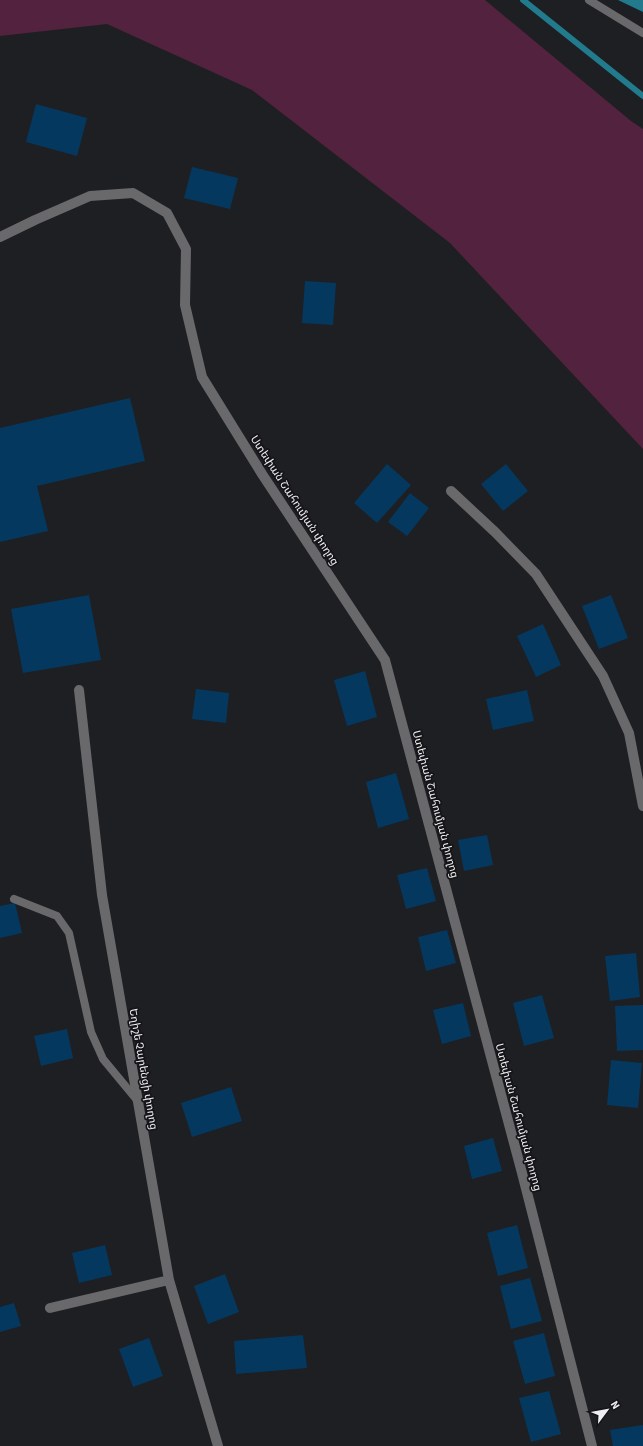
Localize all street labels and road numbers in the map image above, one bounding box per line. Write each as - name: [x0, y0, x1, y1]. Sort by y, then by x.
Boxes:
- street label: Ստեփան Շահումյան փողոց: [247, 432, 342, 568]
- street label: Ստեփան Շահումյան փողոց: [409, 729, 462, 880]
- street label: Եղիշե Չարենցի փողոց: [125, 1007, 162, 1131]
- street label: Ստեփան Շահումյան փողոց: [492, 1042, 545, 1193]

